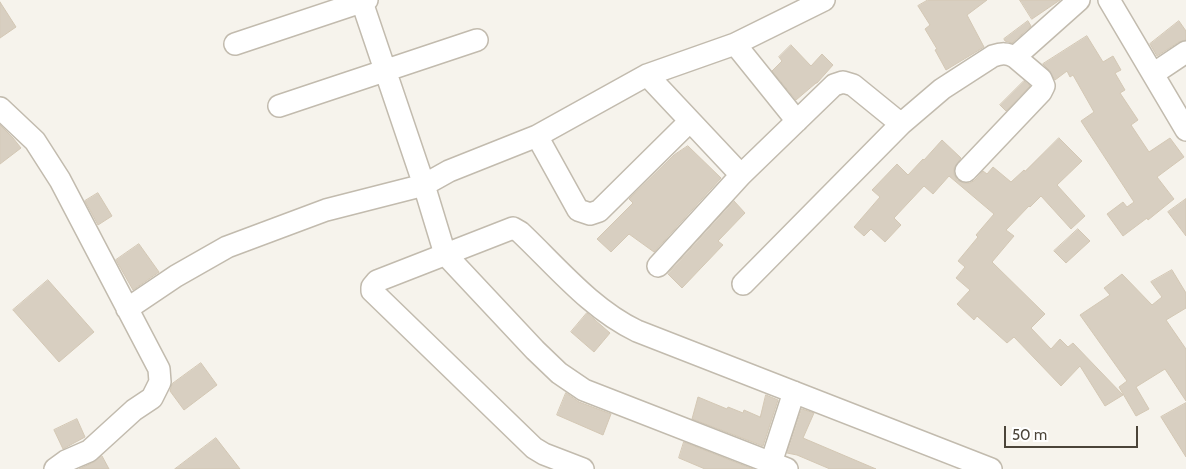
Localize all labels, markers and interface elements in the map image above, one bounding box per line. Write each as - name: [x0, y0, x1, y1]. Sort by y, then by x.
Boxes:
- scale bar: [1006, 416, 1140, 448]
- text: 50 m: [1012, 426, 1047, 444]

